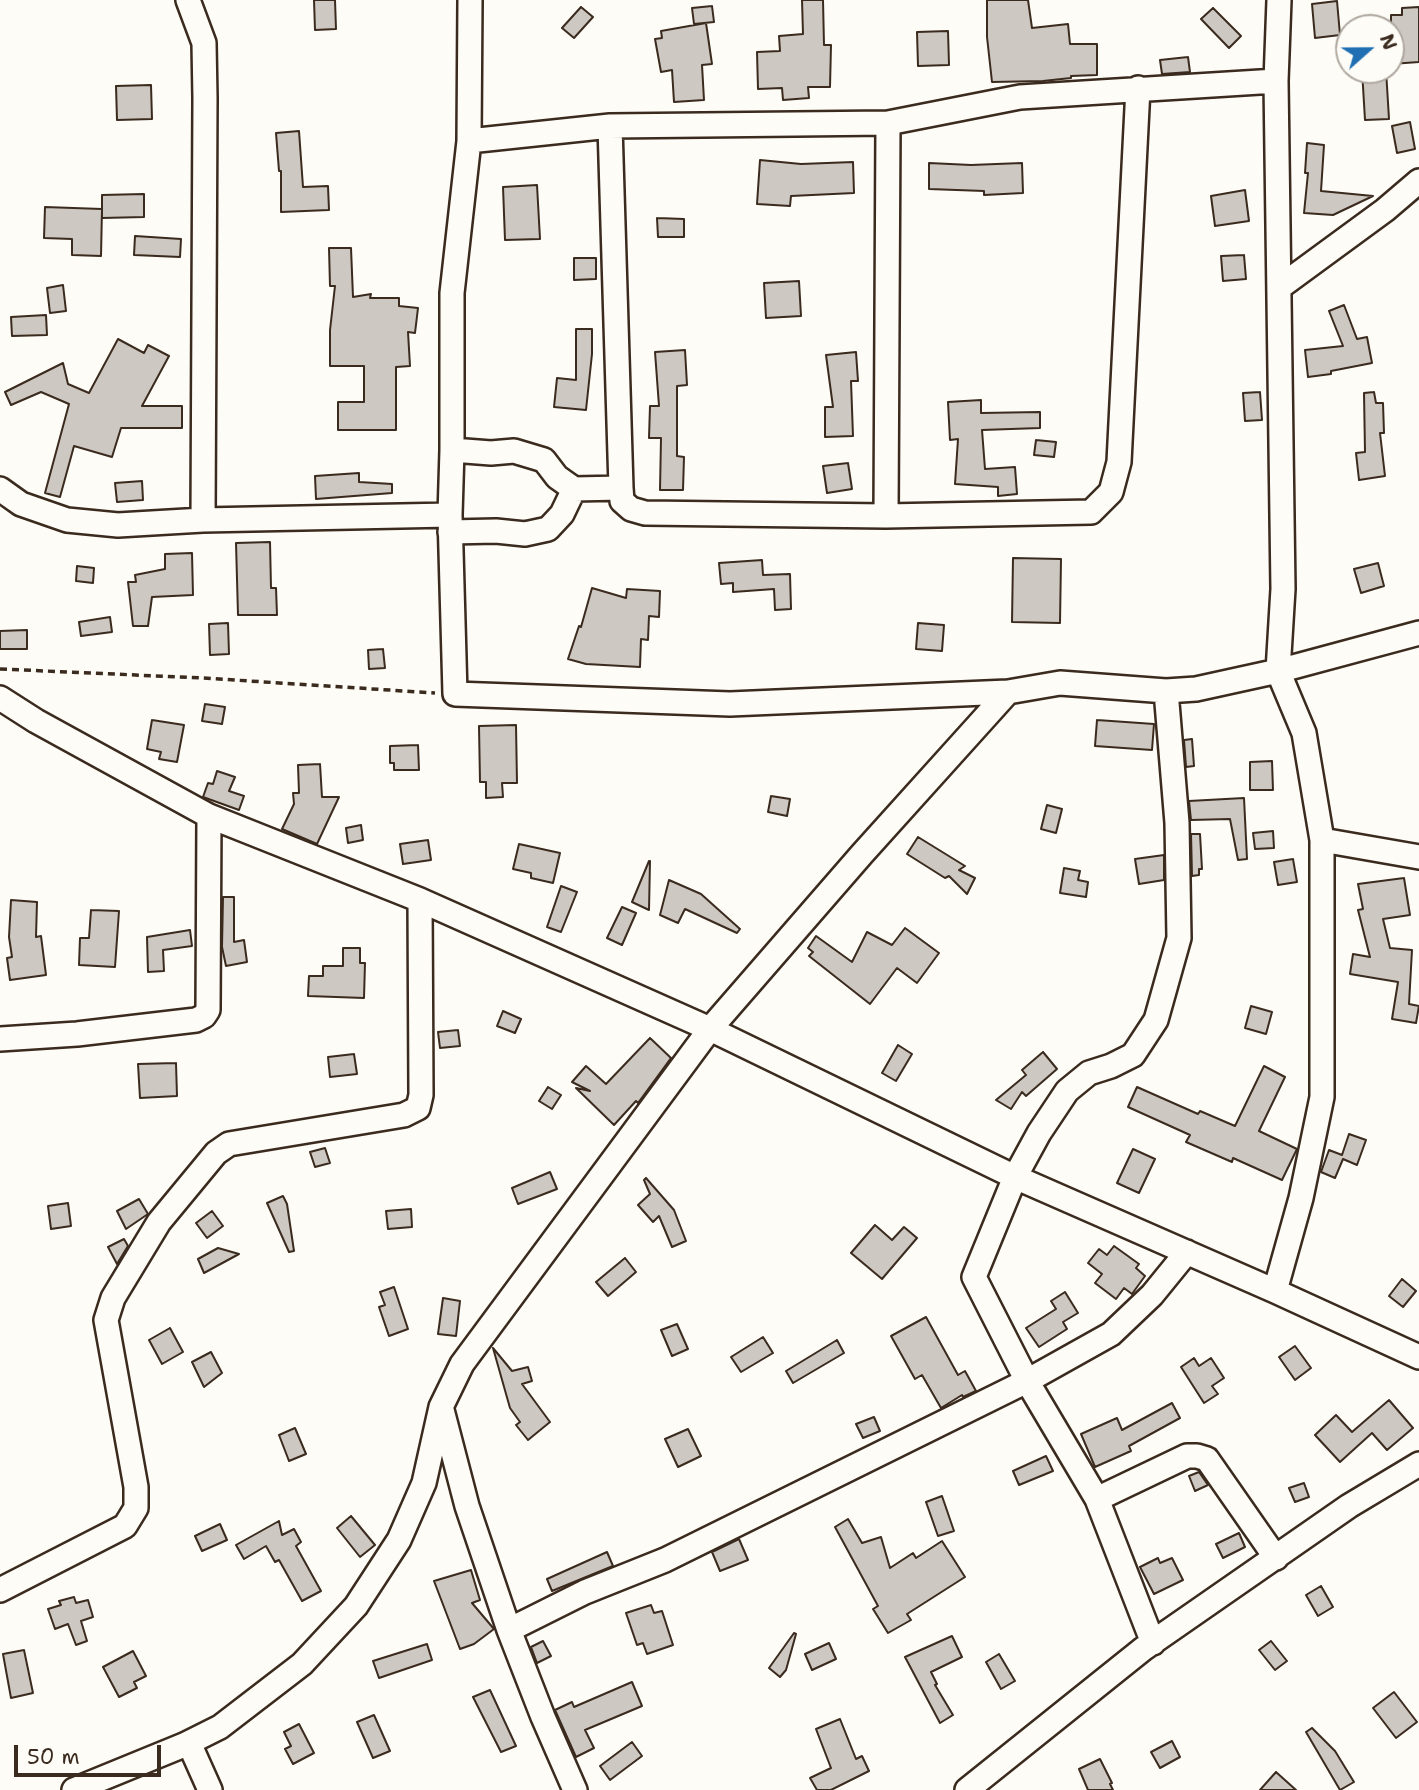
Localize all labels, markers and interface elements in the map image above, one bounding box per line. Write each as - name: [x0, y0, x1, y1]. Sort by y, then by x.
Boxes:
- north arrow: [1335, 14, 1405, 84]
- text: N: [1374, 31, 1403, 54]
- scale bar: [18, 1730, 164, 1774]
- text: 50 m: [27, 1743, 80, 1771]

